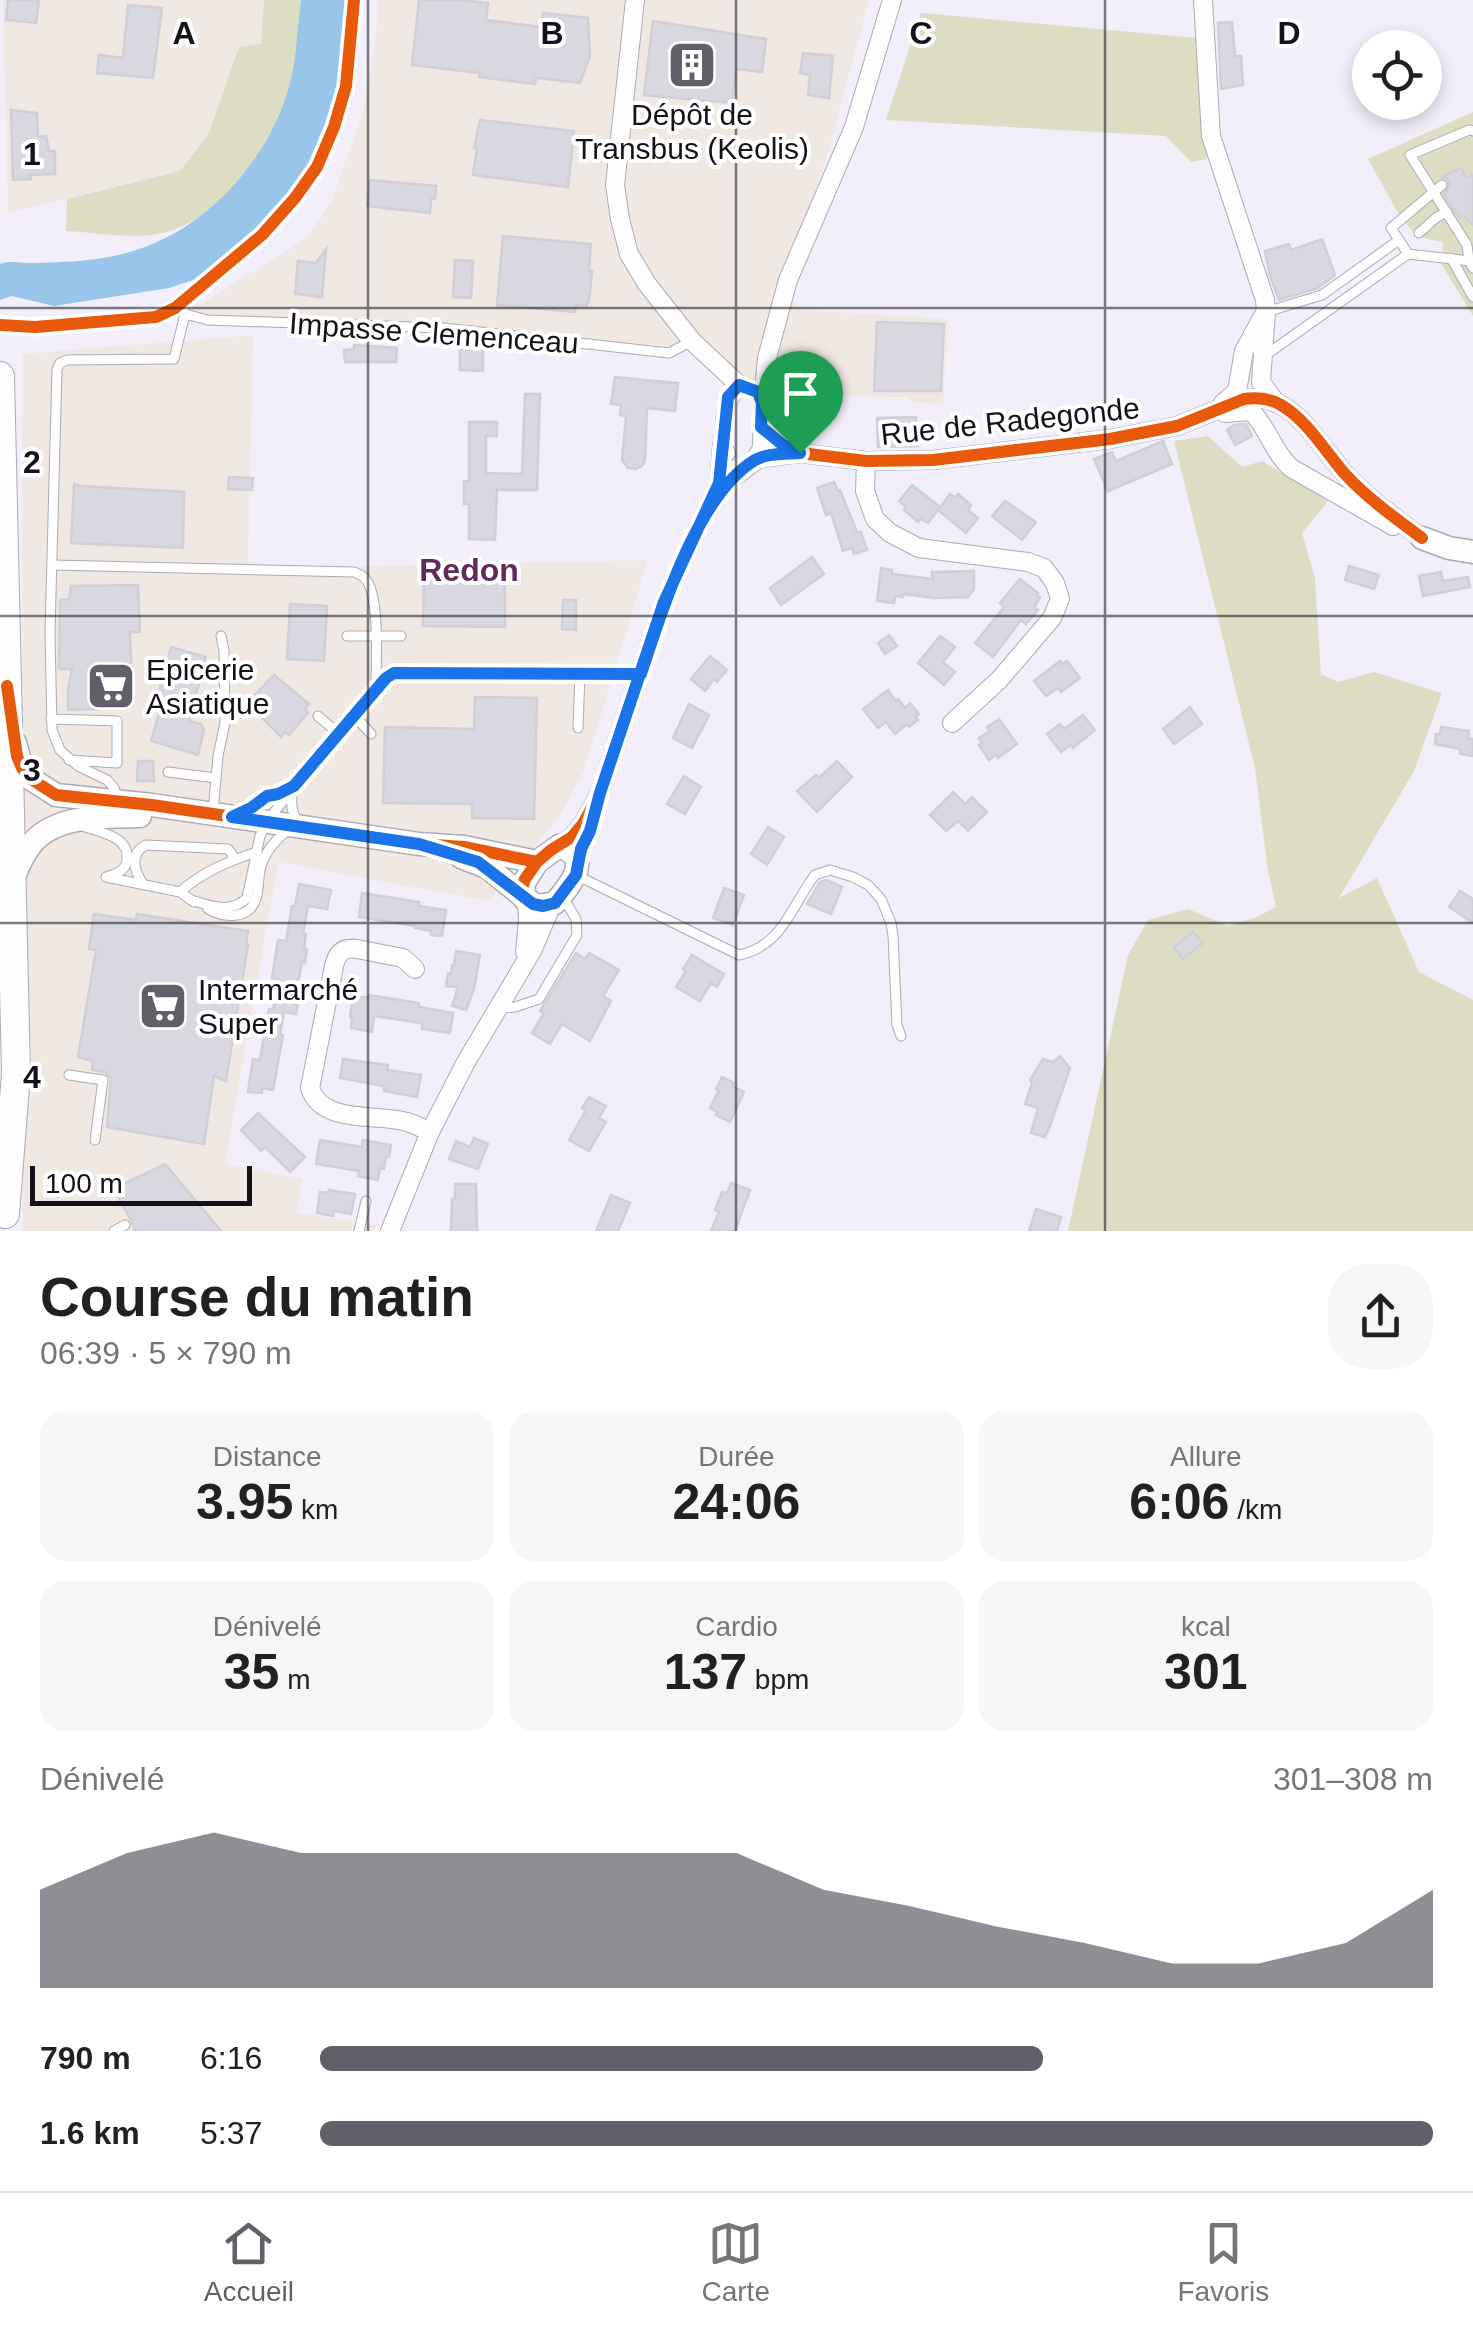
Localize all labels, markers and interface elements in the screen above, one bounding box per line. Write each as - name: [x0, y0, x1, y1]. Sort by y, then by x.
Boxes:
- text: A: [172, 15, 196, 51]
- text: B: [540, 15, 564, 51]
- text: C: [909, 15, 933, 51]
- text: D: [1277, 15, 1301, 51]
- map controls: [1352, 30, 1442, 120]
- button: locate: [1352, 30, 1442, 120]
- building icon: Dépôt de Transbus (Keolis): [666, 39, 718, 91]
- place label: Dépôt de Transbus (Keolis): [575, 98, 809, 165]
- text: 1: [23, 136, 41, 172]
- street label: Impasse Clemenceau: [288, 306, 580, 360]
- pin: [758, 351, 843, 454]
- icon: arrive: [773, 366, 828, 421]
- street label: Rue de Radegonde: [879, 391, 1141, 451]
- text: 2: [23, 444, 41, 480]
- district label: Redon: [419, 552, 519, 588]
- place label: Epicerie Asiatique: [146, 653, 269, 720]
- supermarket icon: Epicerie Asiatique: [85, 660, 137, 712]
- text: 3: [23, 752, 41, 788]
- place label: Intermarché Super: [198, 973, 358, 1040]
- supermarket icon: Intermarché Super: [137, 980, 189, 1032]
- text: 4: [23, 1059, 41, 1095]
- scale bar: [30, 1161, 252, 1206]
- text: 100 m: [45, 1168, 123, 1199]
- button: share: [1328, 1264, 1433, 1369]
- text: Course du matin: [40, 1266, 474, 1328]
- text: 06:39 · 5 × 790 m: [40, 1335, 292, 1371]
- text: Distance: [213, 1441, 322, 1472]
- text: Durée: [698, 1441, 775, 1472]
- text: Allure: [1170, 1441, 1242, 1472]
- text: 3.95: [196, 1474, 293, 1530]
- text: 24:06: [673, 1474, 800, 1530]
- text: 6:06: [1129, 1474, 1229, 1530]
- text: km: [293, 1494, 338, 1525]
- text: /km: [1229, 1494, 1282, 1525]
- text: Dénivelé: [213, 1611, 322, 1642]
- text: Cardio: [695, 1611, 778, 1642]
- text: kcal: [1181, 1611, 1231, 1642]
- text: 35: [224, 1644, 279, 1700]
- text: 137: [664, 1644, 747, 1700]
- text: 301: [1164, 1644, 1248, 1700]
- text: m: [279, 1664, 311, 1695]
- text: bpm: [747, 1664, 809, 1695]
- text: Dénivelé: [40, 1761, 165, 1797]
- text: 301–308 m: [1273, 1761, 1433, 1797]
- text: 790 m: [40, 2040, 131, 2076]
- text: 6:16: [200, 2040, 262, 2076]
- text: 1.6 km: [40, 2115, 140, 2151]
- text: 5:37: [200, 2115, 262, 2151]
- tab: Accueil: [204, 2216, 294, 2308]
- tab: Carte: [701, 2216, 770, 2308]
- tab: Favoris: [1177, 2216, 1269, 2308]

